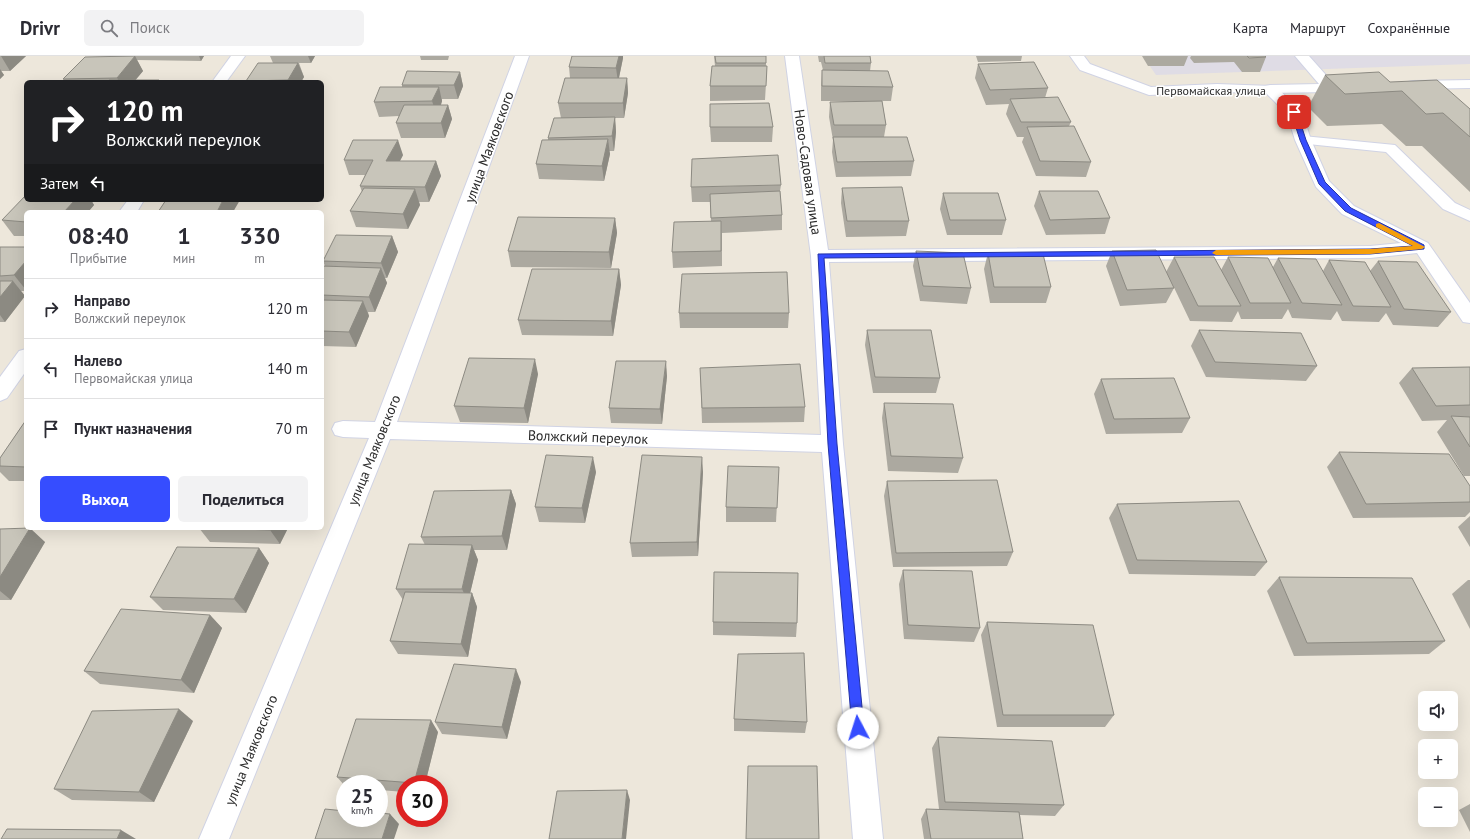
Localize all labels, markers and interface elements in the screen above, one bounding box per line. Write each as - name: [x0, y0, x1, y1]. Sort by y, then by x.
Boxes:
- search box: [84, 10, 364, 46]
- text: Drivr: [20, 16, 60, 40]
- icon: search: [98, 17, 120, 39]
- text: Поиск: [130, 18, 170, 37]
- text: Карта: [1233, 19, 1268, 37]
- text: Маршрут: [1290, 19, 1345, 37]
- text: Сохранённые: [1367, 19, 1450, 37]
- street label: Первомайская улица: [1156, 83, 1266, 98]
- street label: улица Маяковского: [460, 89, 518, 205]
- text: 120 m: [106, 92, 183, 129]
- pin: [1277, 95, 1311, 129]
- icon: right: [40, 96, 92, 148]
- icon: arrive: [1283, 101, 1305, 123]
- street label: Ново-Садовая улица: [790, 108, 826, 236]
- text: Волжский переулок: [106, 128, 261, 151]
- icon: left: [87, 172, 109, 194]
- text: Затем: [40, 174, 79, 193]
- text: 08:40: [68, 220, 129, 251]
- text: 1: [177, 220, 191, 251]
- text: 330: [239, 220, 280, 251]
- text: Прибытие: [70, 250, 127, 267]
- text: мин: [173, 250, 195, 267]
- text: m: [254, 250, 265, 267]
- text: Направо: [74, 291, 130, 310]
- icon: right: [40, 298, 62, 320]
- text: 120 m: [267, 299, 308, 318]
- text: Волжский переулок: [74, 310, 186, 327]
- text: Налево: [74, 351, 122, 370]
- icon: left: [40, 358, 62, 380]
- text: 140 m: [267, 359, 308, 378]
- text: Первомайская улица: [74, 370, 193, 387]
- street label: улица Маяковского: [344, 392, 404, 508]
- icon: arrive: [40, 418, 62, 440]
- text: Пункт назначения: [74, 419, 192, 438]
- text: 70 m: [275, 419, 308, 438]
- street label: Волжский переулок: [528, 426, 649, 448]
- button: Выход: [40, 476, 170, 522]
- button: Поделиться: [178, 476, 308, 522]
- map controls: [1418, 691, 1458, 827]
- button: sound: [1418, 691, 1458, 731]
- street label: улица Маяковского: [221, 692, 281, 808]
- position arrow: [837, 707, 879, 749]
- button: +: [1418, 739, 1458, 779]
- speed limit sign: 30: [396, 775, 448, 827]
- text: 25: [351, 783, 373, 809]
- button: −: [1418, 787, 1458, 827]
- text: km/h: [351, 804, 373, 817]

